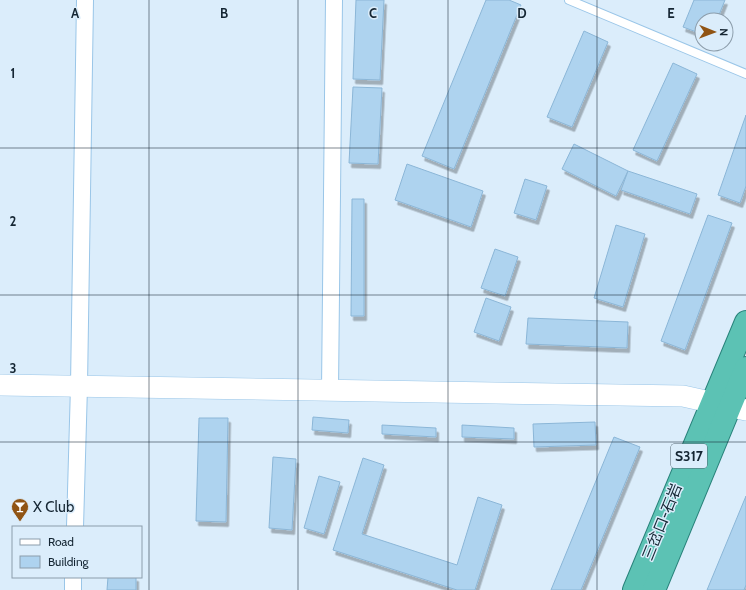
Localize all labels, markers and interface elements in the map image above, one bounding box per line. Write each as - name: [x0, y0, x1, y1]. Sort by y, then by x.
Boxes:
- text: A: [71, 5, 80, 21]
- text: B: [220, 5, 228, 21]
- text: C: [369, 5, 377, 21]
- text: D: [517, 5, 527, 21]
- text: E: [667, 5, 675, 21]
- north arrow: [694, 12, 734, 52]
- text: N: [717, 28, 731, 36]
- text: 1: [11, 65, 15, 81]
- text: 2: [10, 213, 17, 229]
- text: 3: [9, 360, 17, 376]
- road number: S317: [671, 444, 707, 468]
- street label: 三岔口-石岩: [638, 481, 686, 563]
- bar icon: X Club: [10, 497, 30, 522]
- place label: X Club: [33, 498, 74, 516]
- legend: [12, 526, 142, 578]
- text: Road: [48, 534, 74, 549]
- text: Building: [48, 554, 90, 569]

